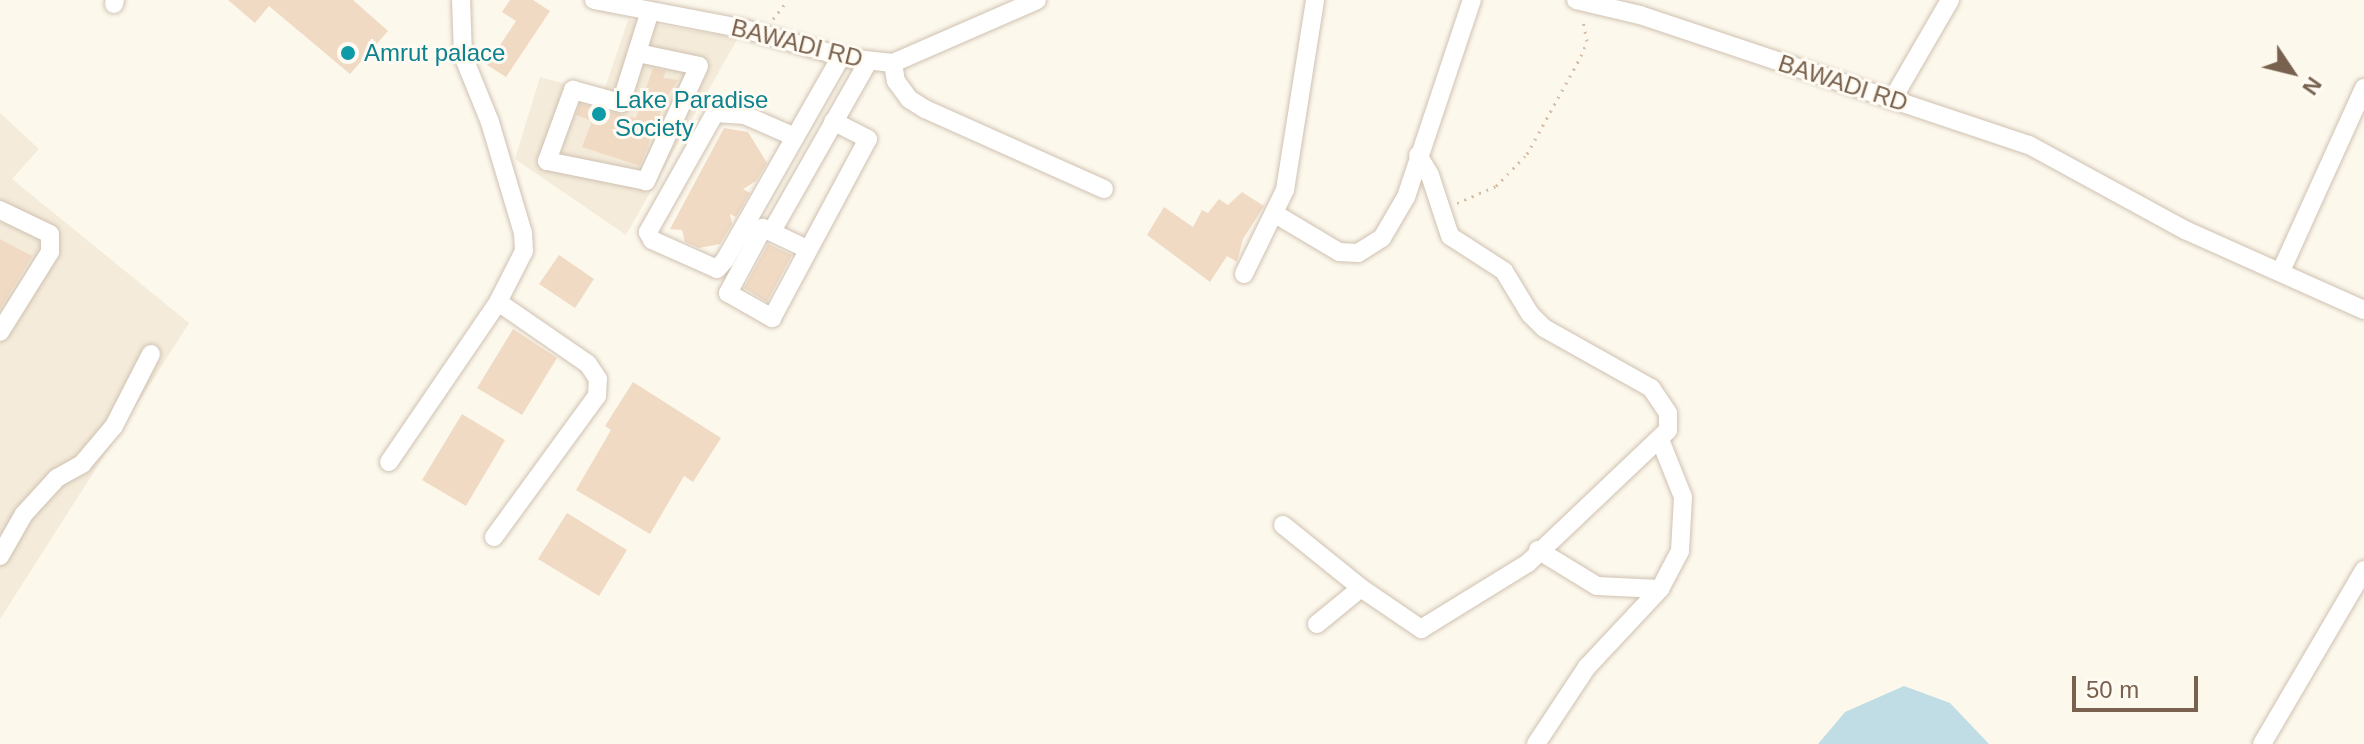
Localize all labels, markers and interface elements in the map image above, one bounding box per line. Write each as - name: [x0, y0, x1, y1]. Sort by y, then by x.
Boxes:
- street label: BAWADI RD: [728, 13, 866, 73]
- north arrow: [2252, 32, 2332, 112]
- place label: Amrut palace: [364, 39, 505, 67]
- marker: Amrut palace: [339, 44, 357, 62]
- street label: BAWADI RD: [1775, 49, 1911, 117]
- text: N: [2297, 72, 2327, 100]
- place label: Lake Paradise Society: [615, 86, 768, 142]
- marker: Lake Paradise Society: [590, 105, 608, 123]
- scale bar: [2076, 660, 2202, 710]
- text: 50 m: [2086, 676, 2139, 703]

